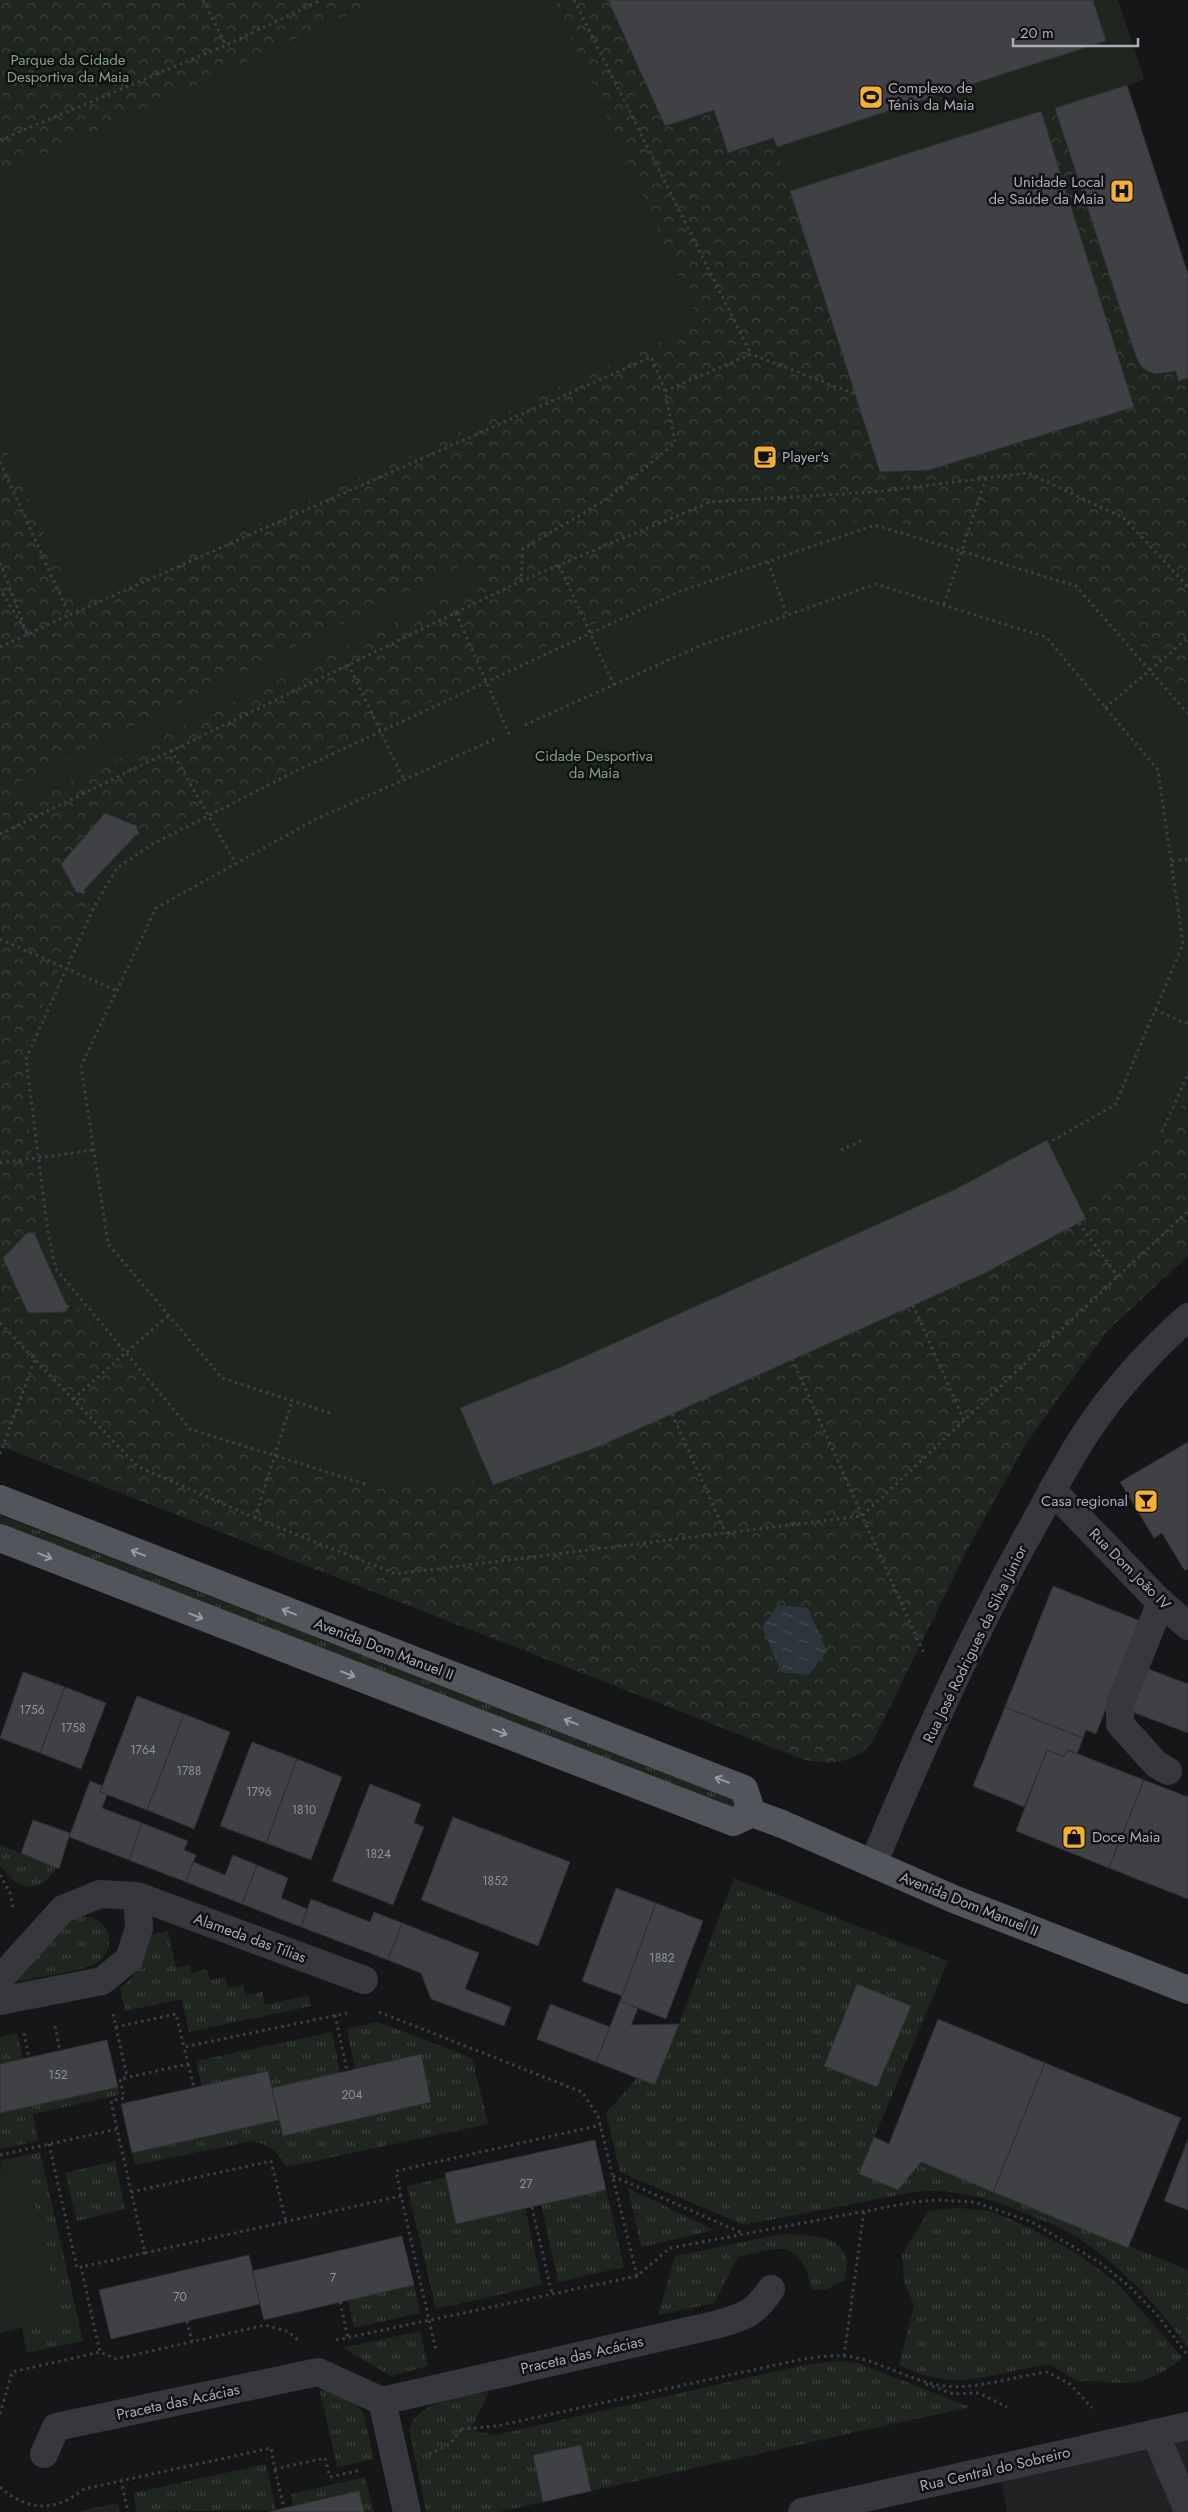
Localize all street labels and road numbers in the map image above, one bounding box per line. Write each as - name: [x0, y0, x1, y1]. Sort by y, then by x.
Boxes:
- street label: Rua Dom João IV: [1084, 1523, 1176, 1615]
- street label: Rua José Rodrigues da Silva Júnior: [917, 1541, 1033, 1747]
- street label: Avenida Dom Manuel II: [311, 1612, 457, 1686]
- street label: Avenida Dom Manuel II: [896, 1866, 1042, 1942]
- street label: Alameda das Tílias: [191, 1907, 309, 1969]
- street label: Praceta das Acácias: [518, 2330, 646, 2380]
- street label: Praceta das Acácias: [114, 2378, 242, 2426]
- street label: Rua Central do Sobreiro: [918, 2441, 1072, 2497]

